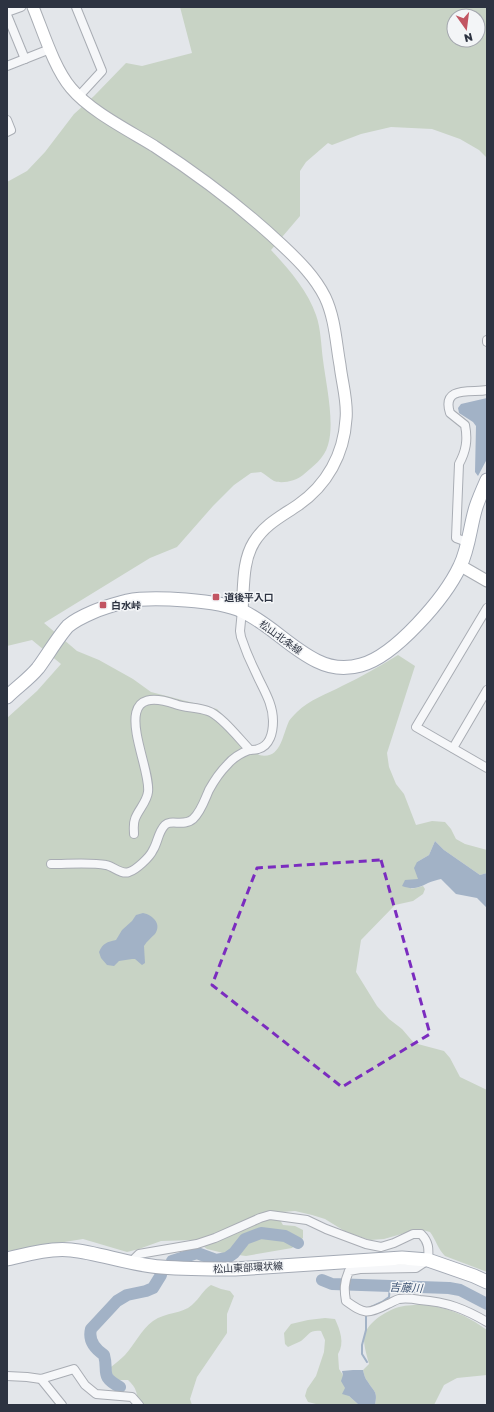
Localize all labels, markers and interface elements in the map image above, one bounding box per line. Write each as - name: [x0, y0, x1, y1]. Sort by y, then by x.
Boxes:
- north arrow: [446, 8, 486, 48]
- text: N: [463, 31, 474, 46]
- place label: 道後平入口: [224, 591, 274, 603]
- marker: 道後平入口: [211, 592, 221, 602]
- place label: 白水峠: [111, 599, 141, 611]
- marker: 白水峠: [98, 600, 108, 610]
- street label: 松山北条線: [257, 617, 305, 657]
- street label: 松山東部環状線: [213, 1259, 283, 1275]
- water label: 吉藤川: [389, 1280, 424, 1294]

